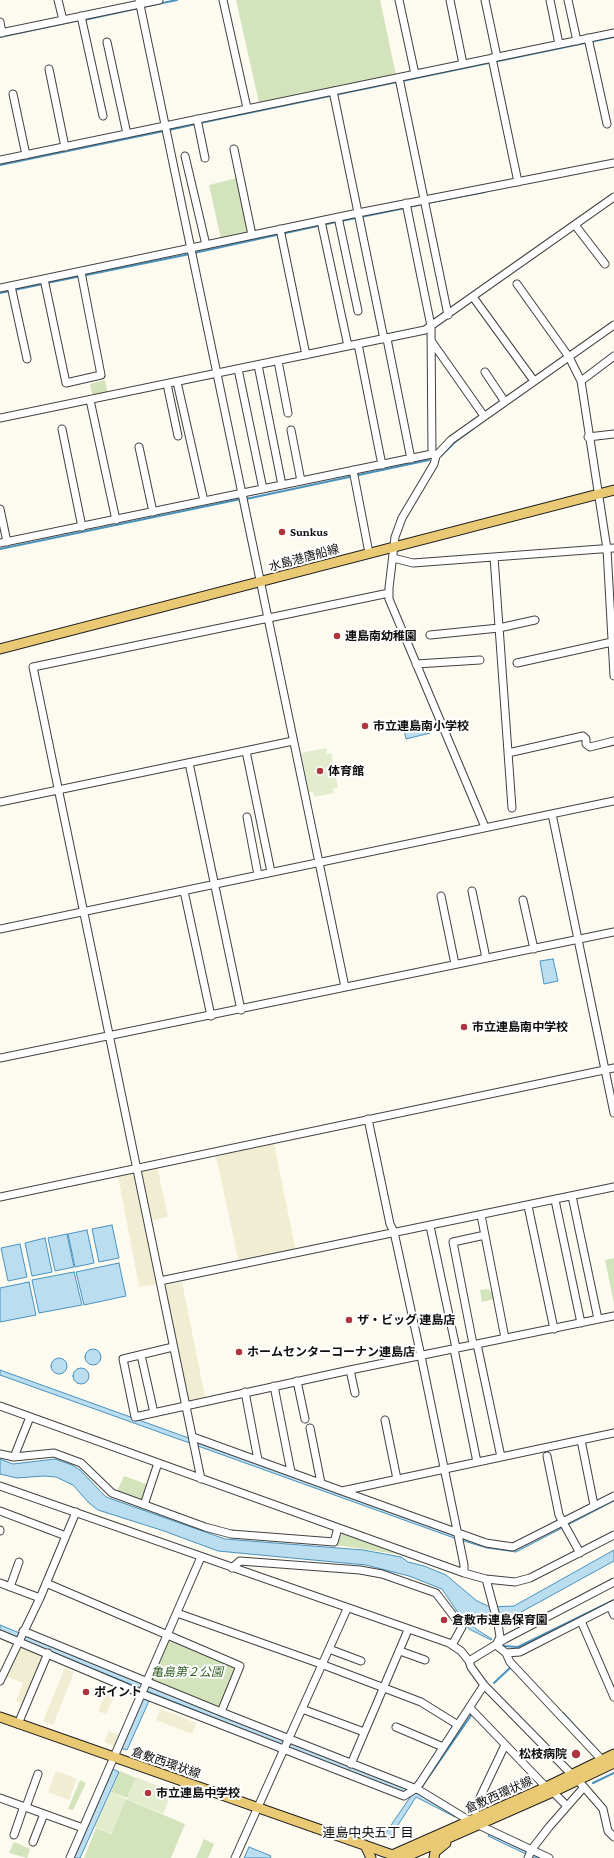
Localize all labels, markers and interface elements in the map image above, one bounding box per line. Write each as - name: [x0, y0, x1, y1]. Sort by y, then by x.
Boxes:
- place label: Sunkus: [290, 525, 328, 539]
- marker: Sunkus: [277, 527, 287, 537]
- street label: 水島港唐船線: [267, 542, 341, 574]
- place label: 連島南幼稚園: [345, 629, 417, 643]
- marker: 連島南幼稚園: [332, 631, 342, 641]
- place label: 市立連島南小学校: [373, 719, 469, 733]
- marker: 市立連島南小学校: [360, 721, 370, 731]
- place label: 体育館: [328, 764, 364, 778]
- marker: 体育館: [315, 766, 325, 776]
- place label: 市立連島南中学校: [472, 1020, 568, 1034]
- marker: 市立連島南中学校: [459, 1022, 469, 1032]
- place label: ザ・ビッグ 連島店: [357, 1313, 455, 1327]
- marker: ザ・ビッグ 連島店: [344, 1315, 354, 1325]
- place label: ホームセンターコーナン連島店: [247, 1345, 415, 1359]
- marker: ホームセンターコーナン連島店: [234, 1347, 244, 1357]
- place label: 倉敷市連島保育園: [452, 1613, 548, 1627]
- marker: 倉敷市連島保育園: [439, 1615, 449, 1625]
- park label: 亀島第２公園: [151, 1665, 223, 1679]
- place label: ポイント: [94, 1685, 142, 1699]
- marker: ポイント: [81, 1687, 91, 1697]
- street label: 倉敷西環状線: [130, 1744, 202, 1782]
- place label: 松枝病院: [519, 1747, 567, 1761]
- marker: 松枝病院: [570, 1748, 582, 1760]
- street label: 倉敷西環状線: [463, 1774, 535, 1816]
- place label: 市立連島中学校: [156, 1786, 240, 1800]
- marker: 市立連島中学校: [143, 1788, 153, 1798]
- district label: 連島中央五丁目: [323, 1825, 413, 1841]

